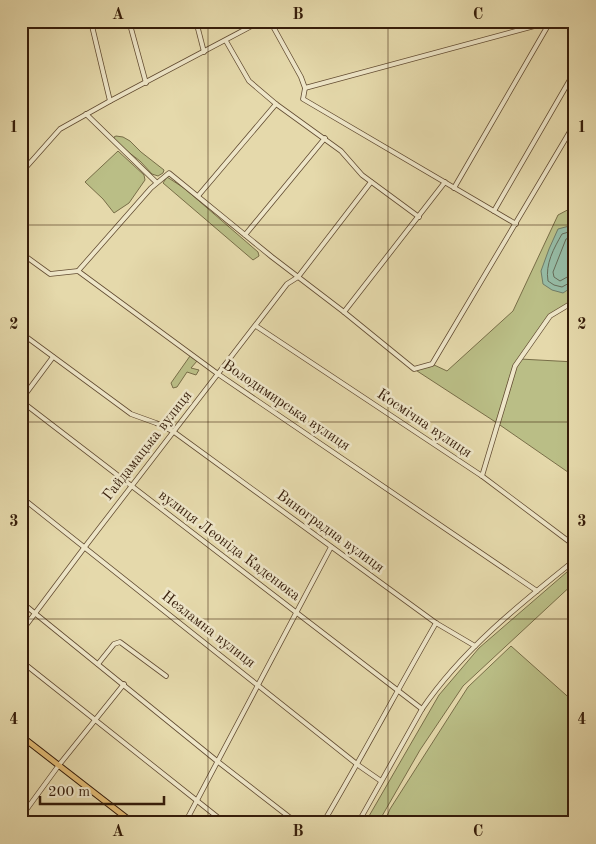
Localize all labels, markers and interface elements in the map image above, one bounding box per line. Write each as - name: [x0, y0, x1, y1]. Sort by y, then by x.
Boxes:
- text: A: [112, 7, 124, 23]
- text: B: [292, 7, 304, 23]
- text: C: [473, 7, 483, 23]
- text: 1: [9, 120, 19, 136]
- text: 1: [577, 120, 587, 136]
- text: 2: [9, 317, 19, 333]
- text: 2: [577, 317, 587, 333]
- street label: Володимирська вулиця: [220, 358, 353, 454]
- street label: Космічна вулиця: [374, 387, 474, 461]
- street label: Гайдамацька вулиця: [101, 388, 196, 504]
- street label: вулиця Леоніда Каденюка: [155, 488, 303, 604]
- street label: Виноградна вулиця: [273, 488, 387, 576]
- text: 3: [9, 514, 19, 530]
- text: 3: [577, 514, 587, 530]
- street label: Незламна вулиця: [158, 589, 258, 671]
- text: 4: [9, 712, 19, 728]
- text: 4: [577, 712, 587, 728]
- scale bar: [40, 774, 164, 806]
- text: 200 m: [48, 785, 90, 800]
- text: A: [112, 824, 124, 840]
- text: B: [292, 824, 304, 840]
- text: C: [473, 824, 483, 840]

